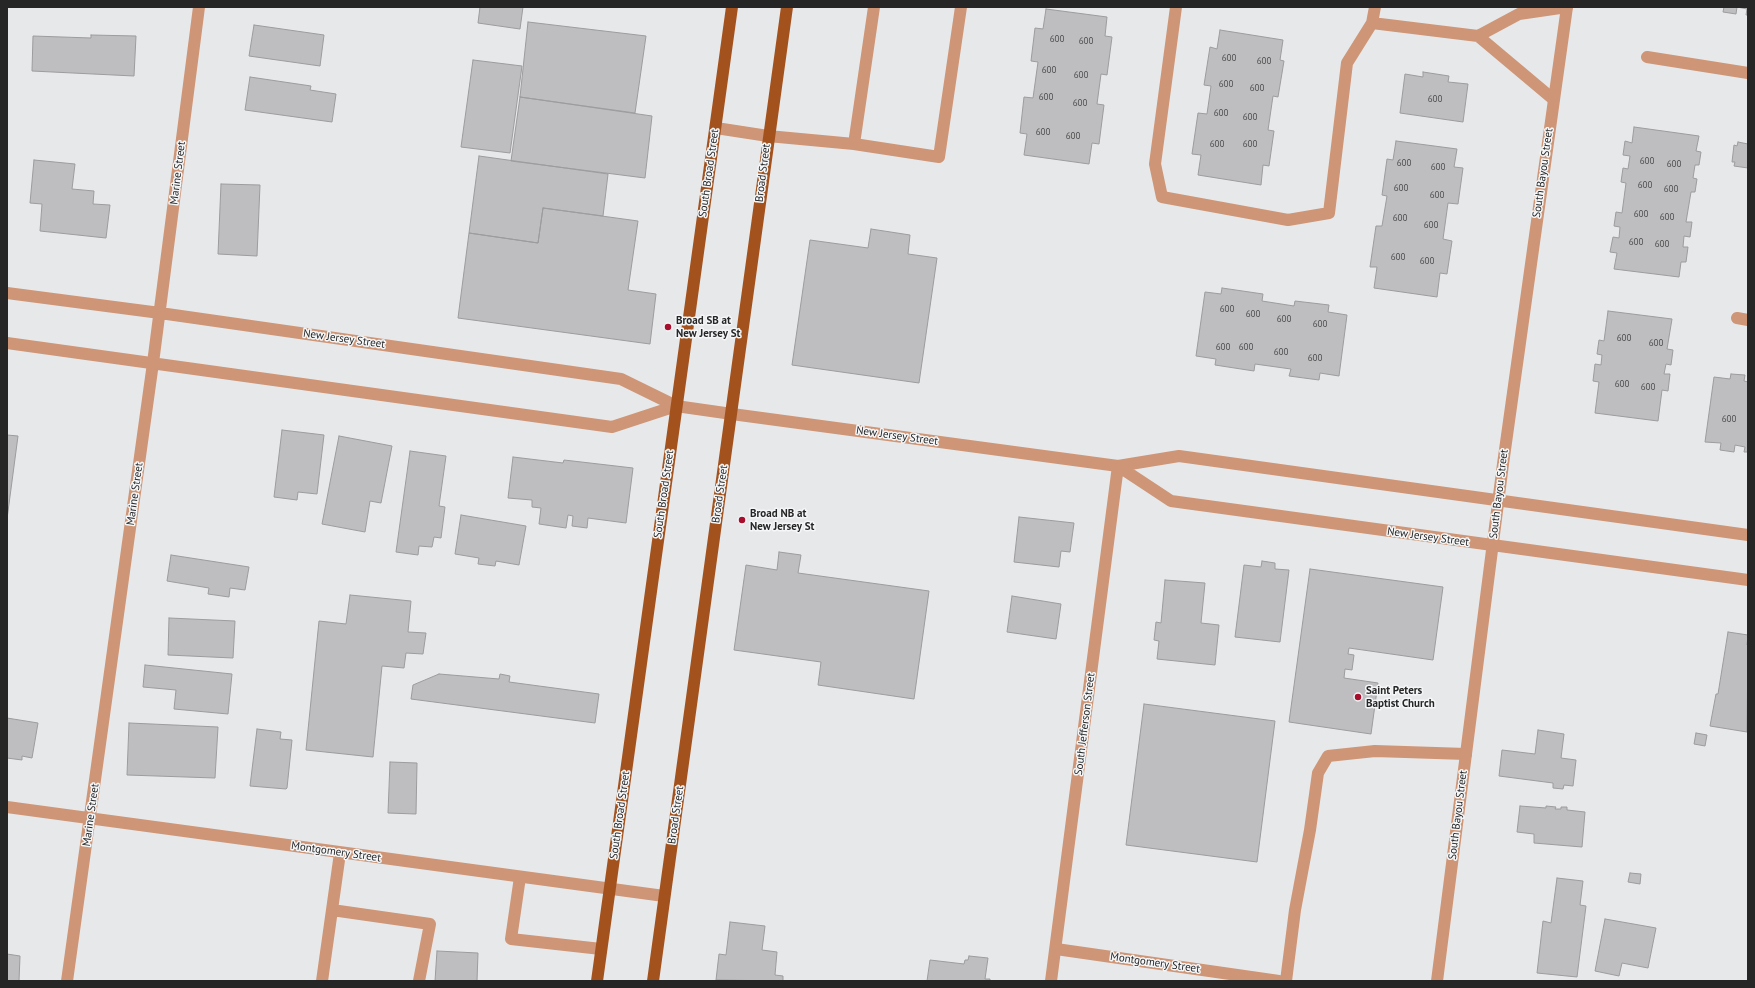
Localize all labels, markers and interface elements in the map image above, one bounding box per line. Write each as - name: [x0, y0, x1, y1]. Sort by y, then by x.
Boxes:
- house number: 600: [1050, 34, 1064, 44]
- house number: 600: [1079, 36, 1093, 46]
- house number: 600: [1222, 53, 1236, 63]
- house number: 600: [1257, 56, 1271, 66]
- house number: 600: [1042, 65, 1056, 75]
- house number: 600: [1074, 70, 1088, 80]
- house number: 600: [1219, 79, 1233, 89]
- house number: 600: [1250, 83, 1264, 93]
- house number: 600: [1039, 92, 1053, 102]
- house number: 600: [1428, 94, 1442, 104]
- house number: 600: [1073, 98, 1087, 108]
- house number: 600: [1214, 108, 1228, 118]
- house number: 600: [1243, 112, 1257, 122]
- house number: 600: [1036, 127, 1050, 137]
- street label: South Bayou Street: [1530, 127, 1556, 219]
- street label: South Broad Street: [696, 128, 722, 218]
- house number: 600: [1066, 131, 1080, 141]
- house number: 600: [1210, 139, 1224, 149]
- house number: 600: [1243, 139, 1257, 149]
- street label: Marine Street: [168, 141, 188, 205]
- street label: Broad Street: [753, 143, 773, 203]
- house number: 600: [1640, 156, 1654, 166]
- house number: 600: [1397, 158, 1411, 168]
- house number: 600: [1667, 159, 1681, 169]
- house number: 600: [1431, 162, 1445, 172]
- house number: 600: [1638, 180, 1652, 190]
- house number: 600: [1394, 183, 1408, 193]
- house number: 600: [1664, 184, 1678, 194]
- house number: 600: [1430, 190, 1444, 200]
- house number: 600: [1634, 209, 1648, 219]
- house number: 600: [1660, 212, 1674, 222]
- house number: 600: [1393, 213, 1407, 223]
- house number: 600: [1424, 220, 1438, 230]
- house number: 600: [1629, 237, 1643, 247]
- house number: 600: [1655, 239, 1669, 249]
- house number: 600: [1391, 252, 1405, 262]
- house number: 600: [1420, 256, 1434, 266]
- house number: 600: [1220, 304, 1234, 314]
- house number: 600: [1246, 309, 1260, 319]
- place label: Broad SB at New Jersey St: [676, 314, 740, 340]
- house number: 600: [1277, 314, 1291, 324]
- house number: 600: [1313, 319, 1327, 329]
- marker: Broad SB at New Jersey St: [663, 322, 673, 332]
- street label: New Jersey Street: [302, 327, 386, 351]
- house number: 600: [1617, 333, 1631, 343]
- house number: 600: [1649, 338, 1663, 348]
- house number: 600: [1216, 342, 1230, 352]
- house number: 600: [1239, 342, 1253, 352]
- house number: 600: [1274, 347, 1288, 357]
- house number: 600: [1308, 353, 1322, 363]
- house number: 600: [1615, 379, 1629, 389]
- house number: 600: [1641, 382, 1655, 392]
- house number: 600: [1722, 414, 1736, 424]
- street label: New Jersey Street: [855, 424, 939, 448]
- street label: South Bayou Street: [1487, 448, 1511, 540]
- street label: South Broad Street: [651, 449, 677, 539]
- street label: Marine Street: [124, 462, 146, 526]
- street label: Broad Street: [709, 464, 731, 524]
- place label: Broad NB at New Jersey St: [750, 507, 814, 533]
- marker: Broad NB at New Jersey St: [737, 515, 747, 525]
- street label: New Jersey Street: [1386, 525, 1470, 549]
- street label: South Jefferson Street: [1072, 672, 1098, 776]
- place label: Saint Peters Baptist Church: [1366, 684, 1435, 710]
- marker: Saint Peters Baptist Church: [1353, 692, 1363, 702]
- street label: South Bayou Street: [1446, 769, 1470, 861]
- street label: South Broad Street: [607, 770, 633, 860]
- street label: Marine Street: [80, 783, 102, 847]
- street label: Broad Street: [665, 785, 687, 845]
- street label: Montgomery Street: [290, 839, 382, 865]
- street label: Montgomery Street: [1109, 950, 1201, 976]

